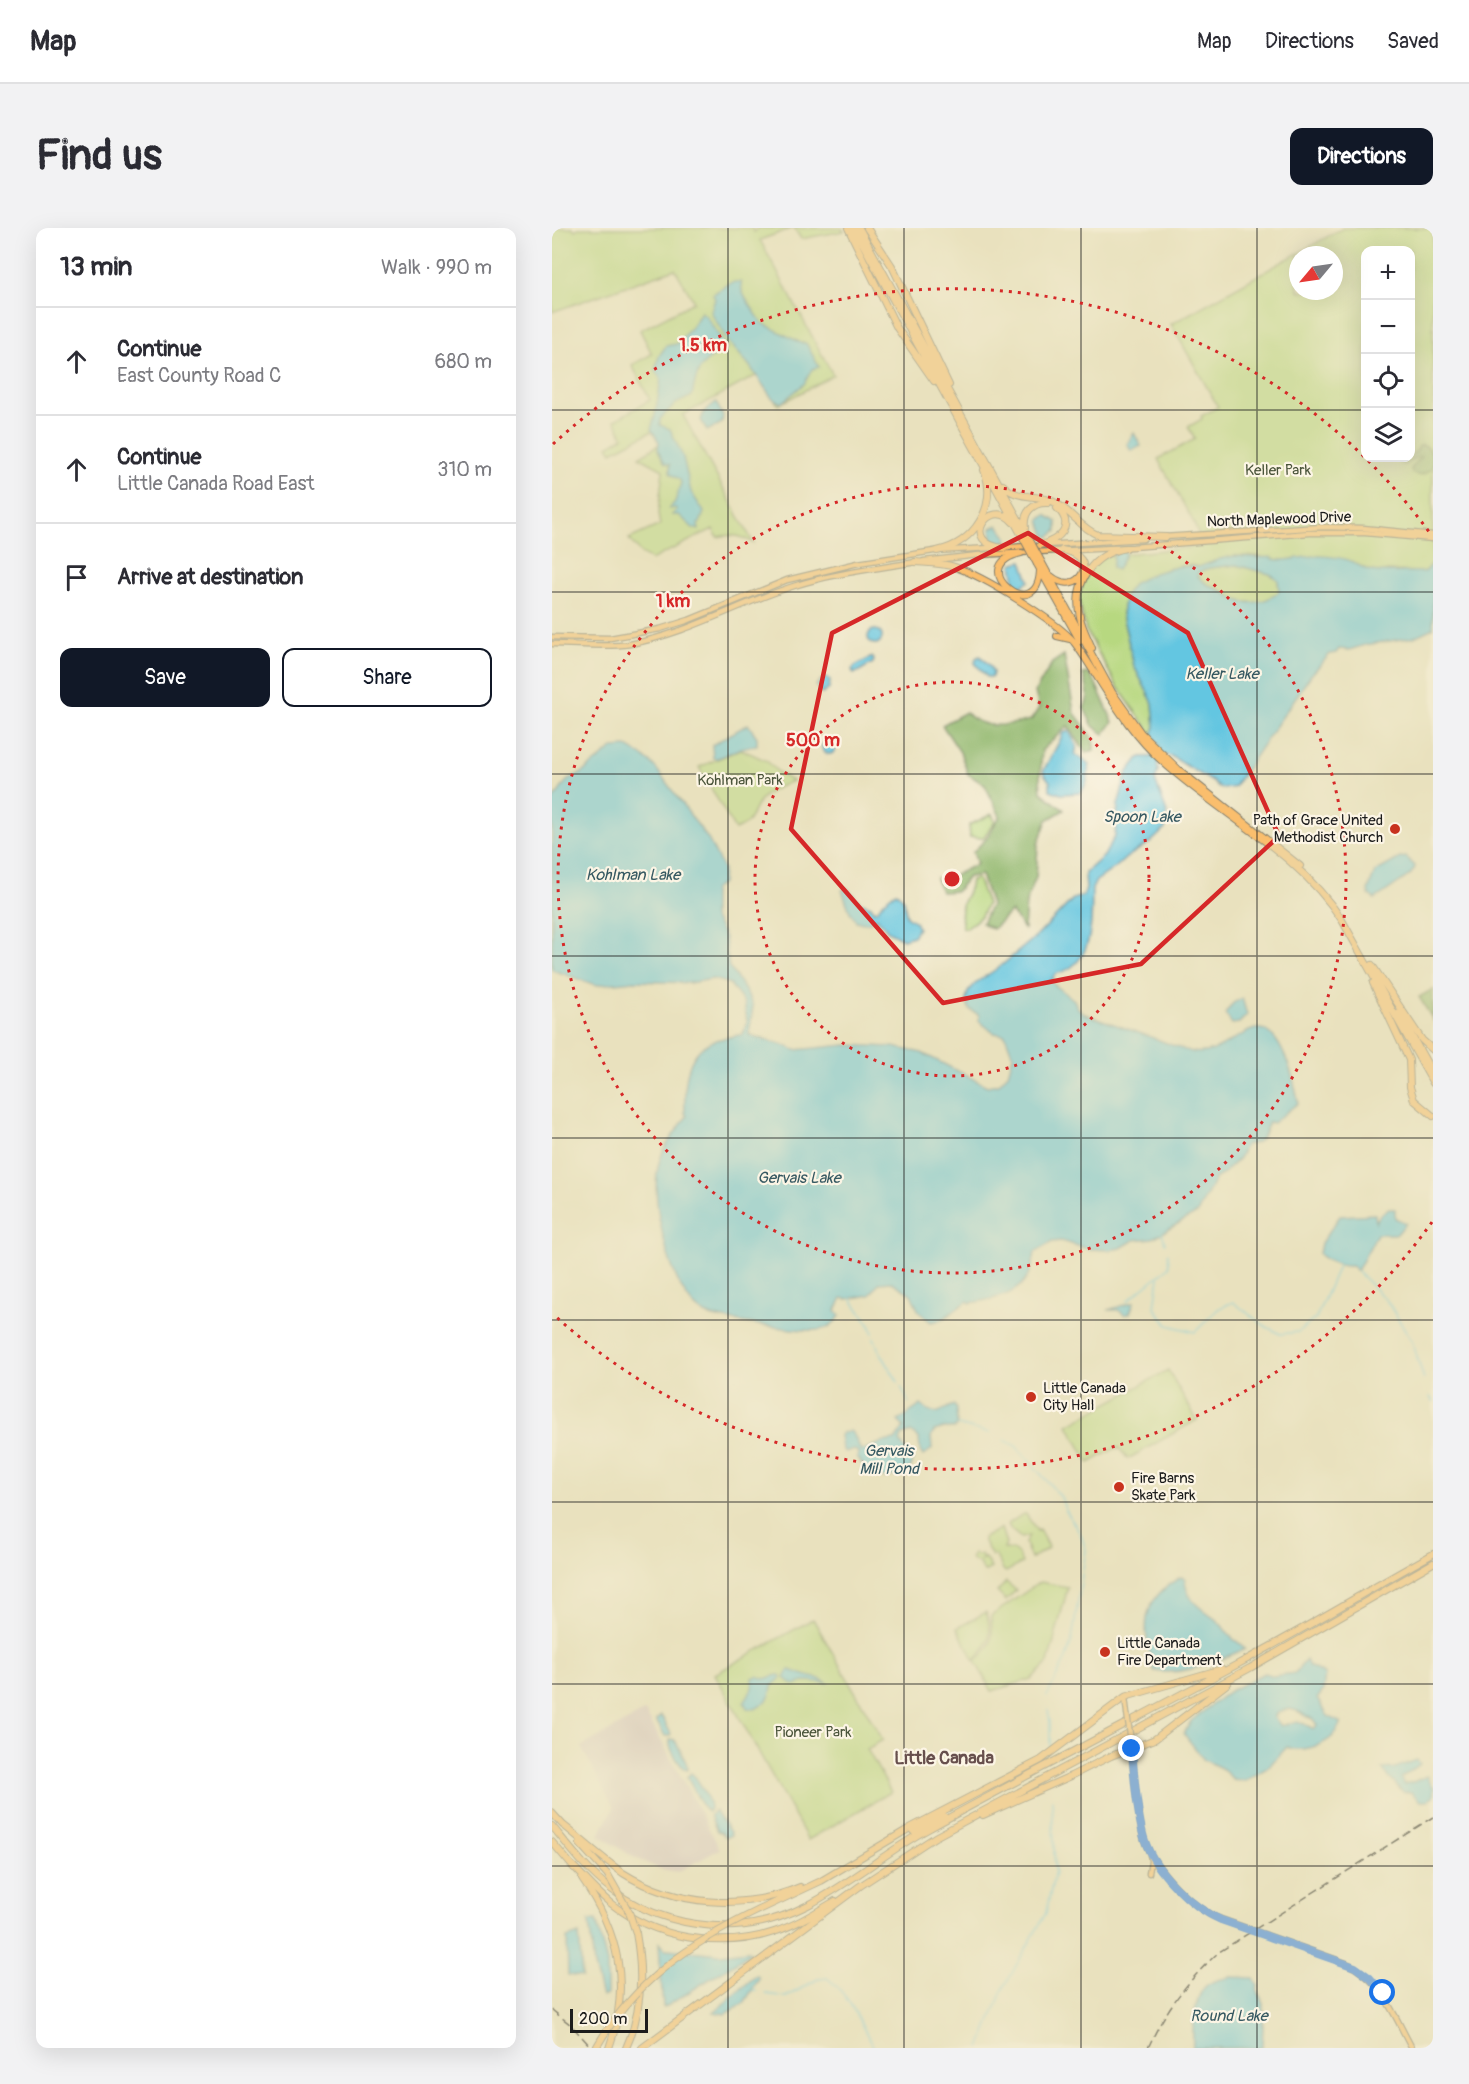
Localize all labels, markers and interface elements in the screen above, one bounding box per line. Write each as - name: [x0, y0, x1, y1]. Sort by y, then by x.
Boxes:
- text: Map: [30, 24, 76, 59]
- text: Map: [1197, 28, 1232, 55]
- text: Directions: [1265, 28, 1354, 55]
- text: Saved: [1387, 28, 1439, 55]
- button: Directions: [1290, 128, 1433, 185]
- text: Find us: [36, 130, 162, 182]
- north arrow: [1289, 246, 1343, 300]
- map controls: [1361, 246, 1415, 462]
- button: +: [1361, 246, 1415, 300]
- text: 13 min: [60, 251, 133, 283]
- text: Walk · 990 m: [381, 255, 492, 280]
- button: −: [1361, 300, 1415, 354]
- text: 1.5 km: [679, 334, 727, 357]
- text: Continue: [117, 335, 201, 363]
- icon: ahead: [60, 345, 93, 378]
- text: 680 m: [435, 349, 492, 374]
- button: locate: [1361, 354, 1415, 408]
- text: East County Road C: [117, 363, 281, 388]
- button: layers: [1361, 408, 1415, 462]
- text: Continue: [117, 443, 201, 471]
- icon: ahead: [60, 453, 93, 486]
- text: 310 m: [437, 457, 492, 482]
- park label: Keller Park: [1245, 461, 1312, 480]
- text: Little Canada Road East: [117, 471, 314, 496]
- street label: North Maplewood Drive: [1206, 507, 1352, 532]
- icon: arrive: [60, 561, 93, 594]
- text: Arrive at destination: [117, 563, 303, 591]
- text: 1 km: [656, 590, 690, 613]
- button: Save: [60, 648, 270, 707]
- button: Share: [282, 648, 492, 707]
- water label: Keller Lake: [1185, 664, 1261, 684]
- text: 500 m: [786, 729, 840, 752]
- park label: Kohlman Park: [697, 771, 784, 790]
- water label: Spoon Lake: [1103, 807, 1183, 827]
- place label: Path of Grace United Methodist Church: [1253, 811, 1383, 847]
- marker: Path of Grace United Methodist Church: [1388, 822, 1402, 836]
- water label: Kohlman Lake: [586, 865, 682, 885]
- centre of rings: [942, 869, 962, 889]
- water label: Gervais Lake: [757, 1168, 843, 1188]
- place label: Little Canada City Hall: [1043, 1379, 1126, 1415]
- marker: Little Canada City Hall: [1024, 1390, 1038, 1404]
- water label: Gervais Mill Pond: [859, 1441, 921, 1479]
- place label: Fire Barns Skate Park: [1131, 1469, 1196, 1505]
- marker: Fire Barns Skate Park: [1112, 1480, 1126, 1494]
- place label: Little Canada Fire Department: [1117, 1634, 1222, 1670]
- marker: Little Canada Fire Department: [1098, 1645, 1112, 1659]
- park label: Pioneer Park: [774, 1723, 852, 1742]
- route end: [1118, 1735, 1144, 1761]
- district label: Little Canada: [894, 1747, 994, 1770]
- route start: [1369, 1979, 1395, 2005]
- scale bar: [570, 2006, 648, 2034]
- water label: Round Lake: [1190, 2006, 1270, 2026]
- text: 200 m: [579, 2009, 627, 2029]

